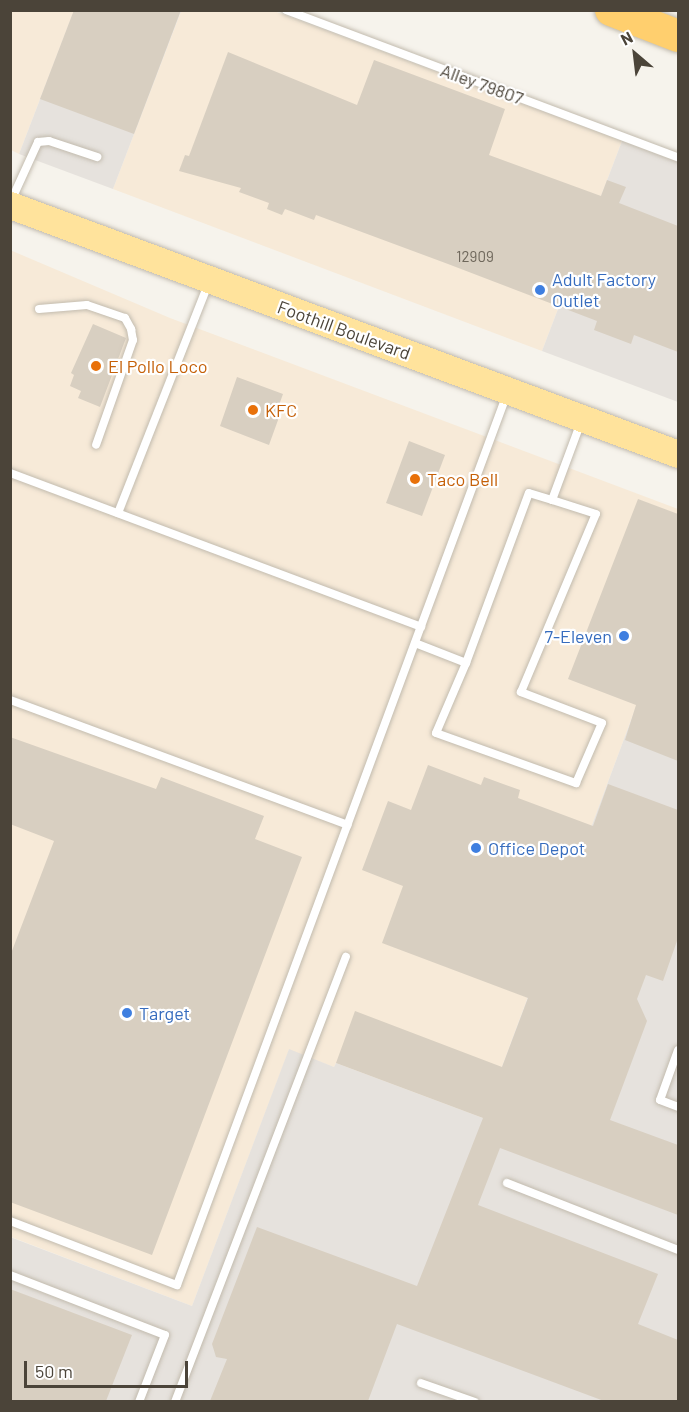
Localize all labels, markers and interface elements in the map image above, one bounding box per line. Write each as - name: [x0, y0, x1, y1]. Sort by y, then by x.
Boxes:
- north arrow: [605, 24, 665, 84]
- text: N: [617, 27, 635, 49]
- street label: Alley 79807: [438, 59, 526, 109]
- house number: 12909: [456, 248, 494, 266]
- place label: Adult Factory Outlet: [552, 269, 656, 312]
- marker: Adult Factory Outlet: [533, 283, 547, 297]
- street label: Foothill Boulevard: [275, 296, 413, 364]
- place label: El Pollo Loco: [108, 355, 208, 377]
- marker: El Pollo Loco: [89, 359, 103, 373]
- place label: KFC: [265, 399, 297, 421]
- marker: KFC: [246, 403, 260, 417]
- place label: Taco Bell: [427, 468, 498, 490]
- marker: Taco Bell: [408, 472, 422, 486]
- place label: 7-Eleven: [544, 625, 612, 647]
- marker: 7-Eleven: [617, 629, 631, 643]
- place label: Office Depot: [488, 837, 585, 859]
- marker: Office Depot: [469, 841, 483, 855]
- place label: Target: [139, 1002, 190, 1024]
- marker: Target: [120, 1006, 134, 1020]
- scale bar: [27, 1349, 190, 1387]
- text: 50 m: [35, 1360, 73, 1382]

